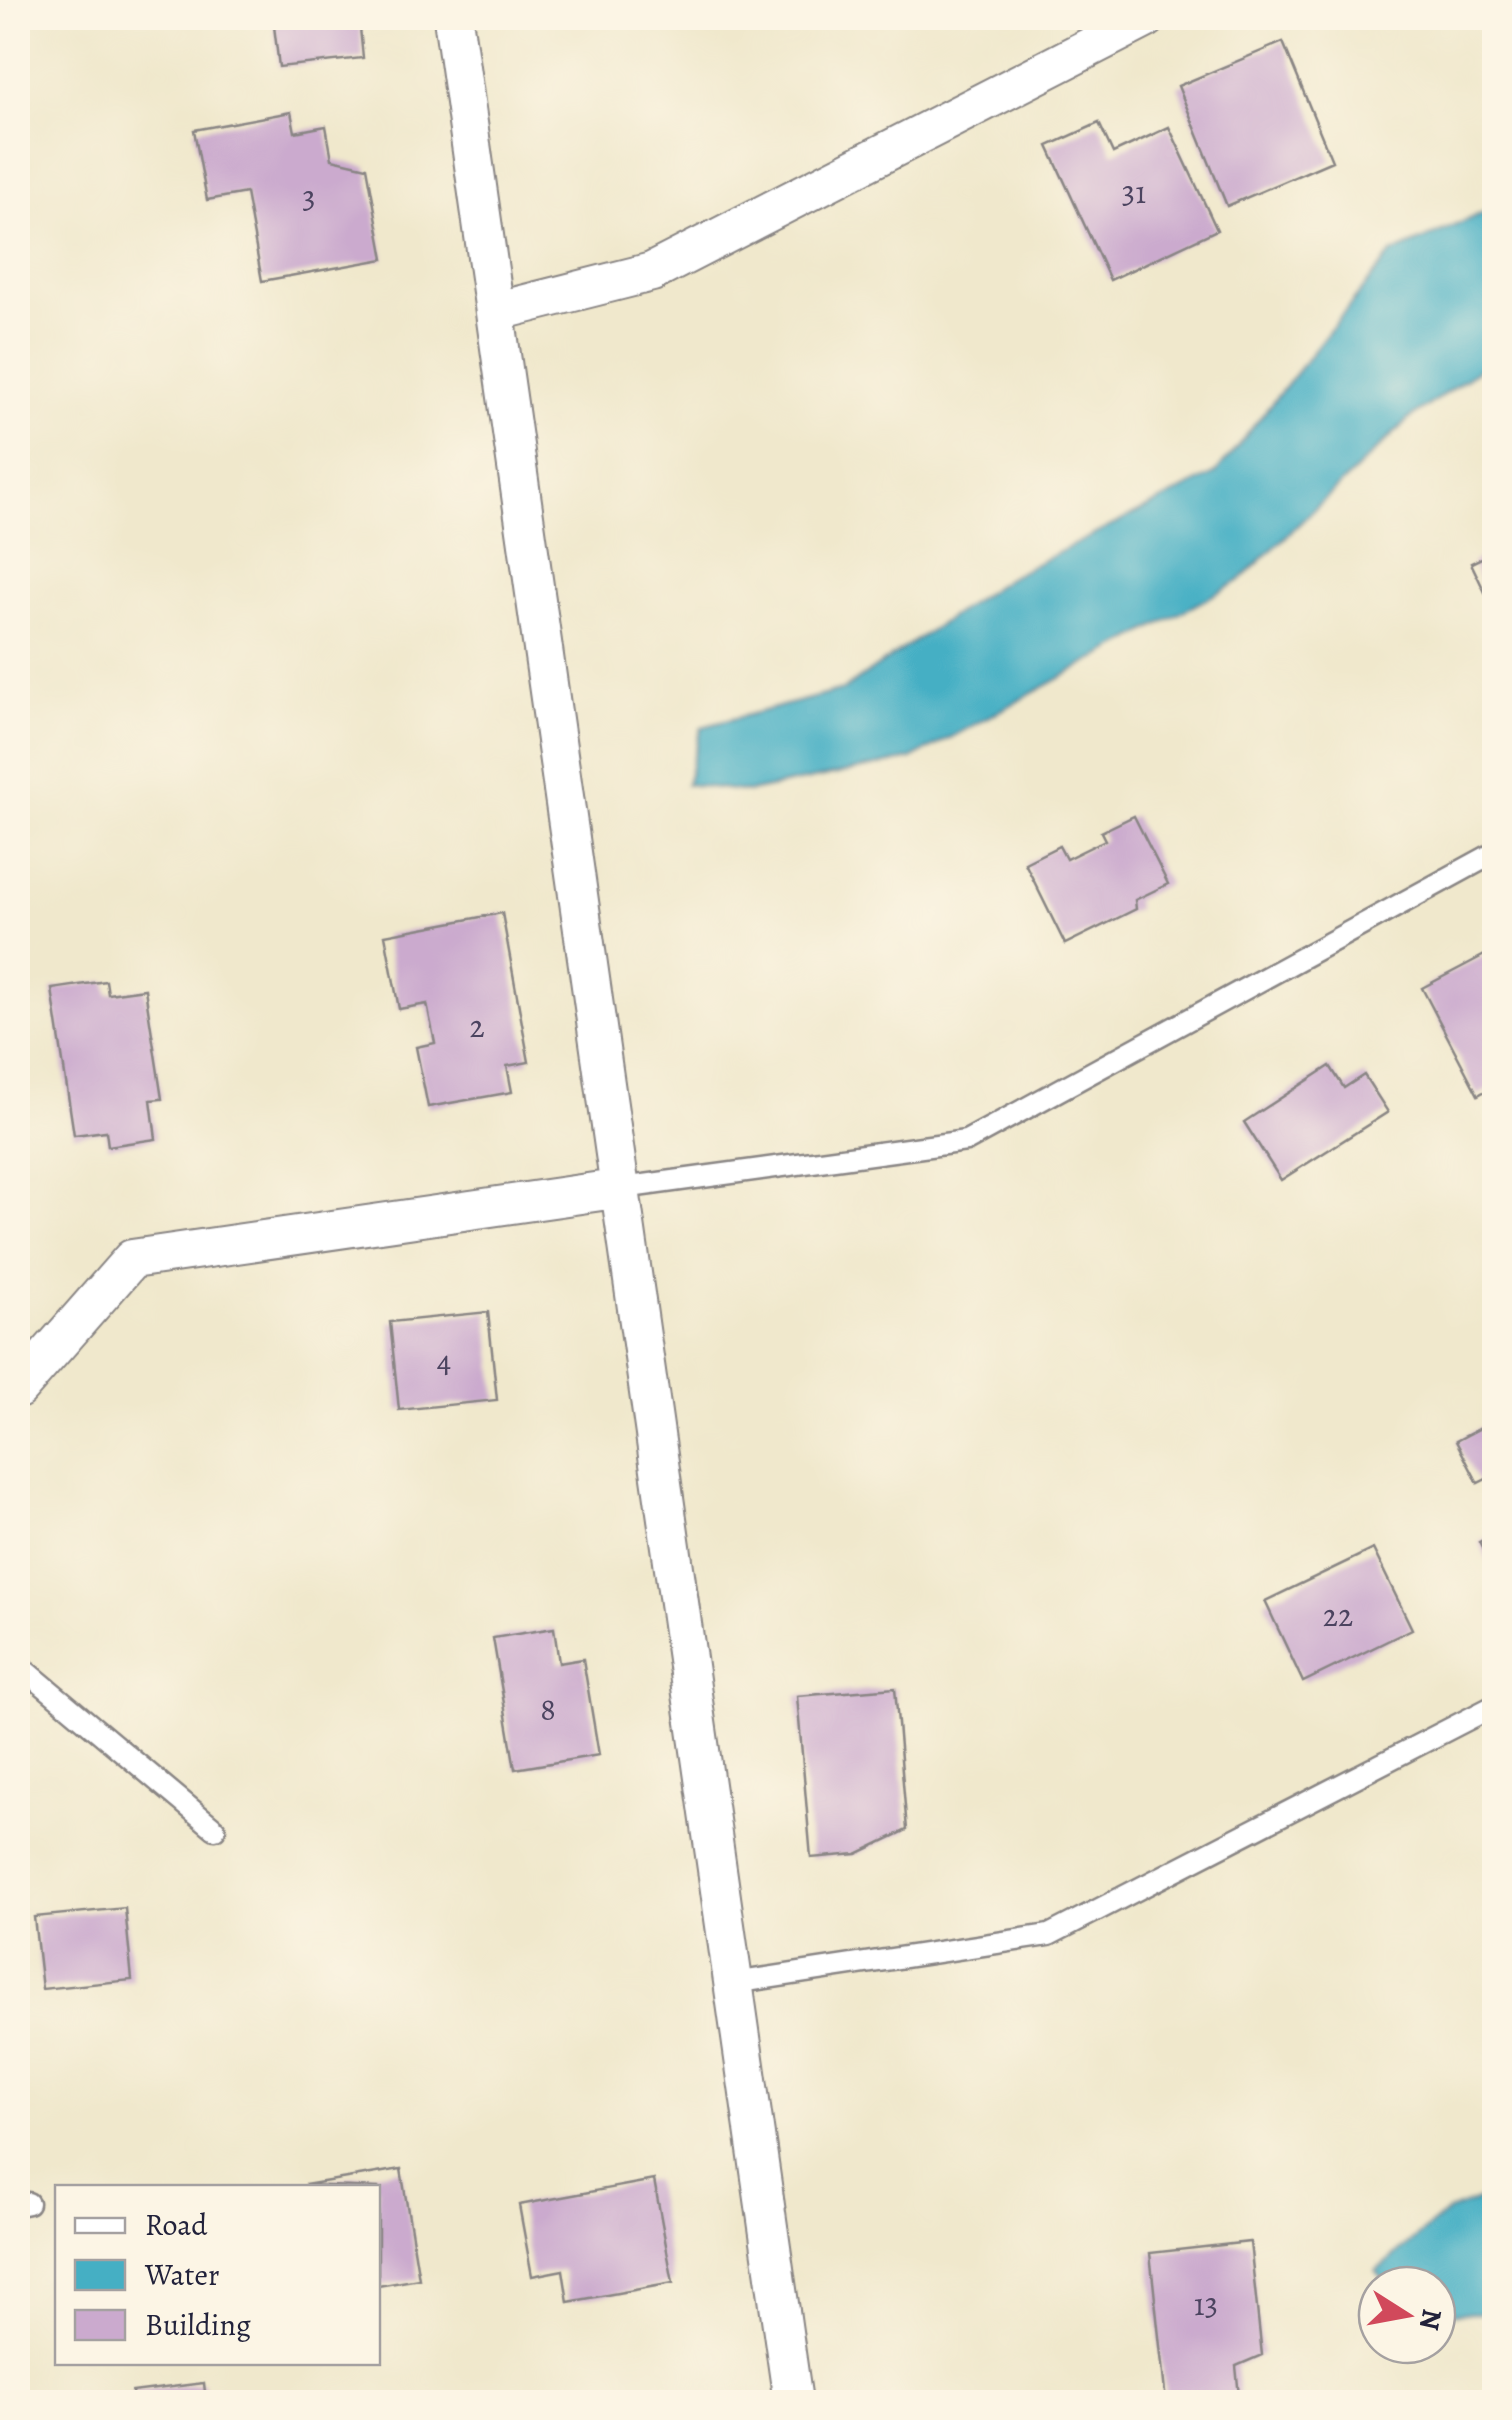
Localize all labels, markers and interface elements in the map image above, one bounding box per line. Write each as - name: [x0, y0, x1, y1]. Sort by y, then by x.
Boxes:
- house number: 31: [1122, 170, 1146, 214]
- house number: 3: [302, 175, 316, 219]
- house number: 2: [469, 1004, 485, 1048]
- house number: 4: [437, 1339, 451, 1383]
- house number: 22: [1323, 1593, 1353, 1637]
- house number: 8: [540, 1687, 556, 1731]
- legend: [55, 2185, 380, 2365]
- text: Road: [145, 2205, 208, 2245]
- text: Water: [144, 2255, 219, 2295]
- north arrow: [1357, 2265, 1457, 2365]
- house number: 13: [1194, 2282, 1218, 2326]
- text: Building: [145, 2305, 251, 2345]
- text: N: [1410, 2306, 1451, 2333]

